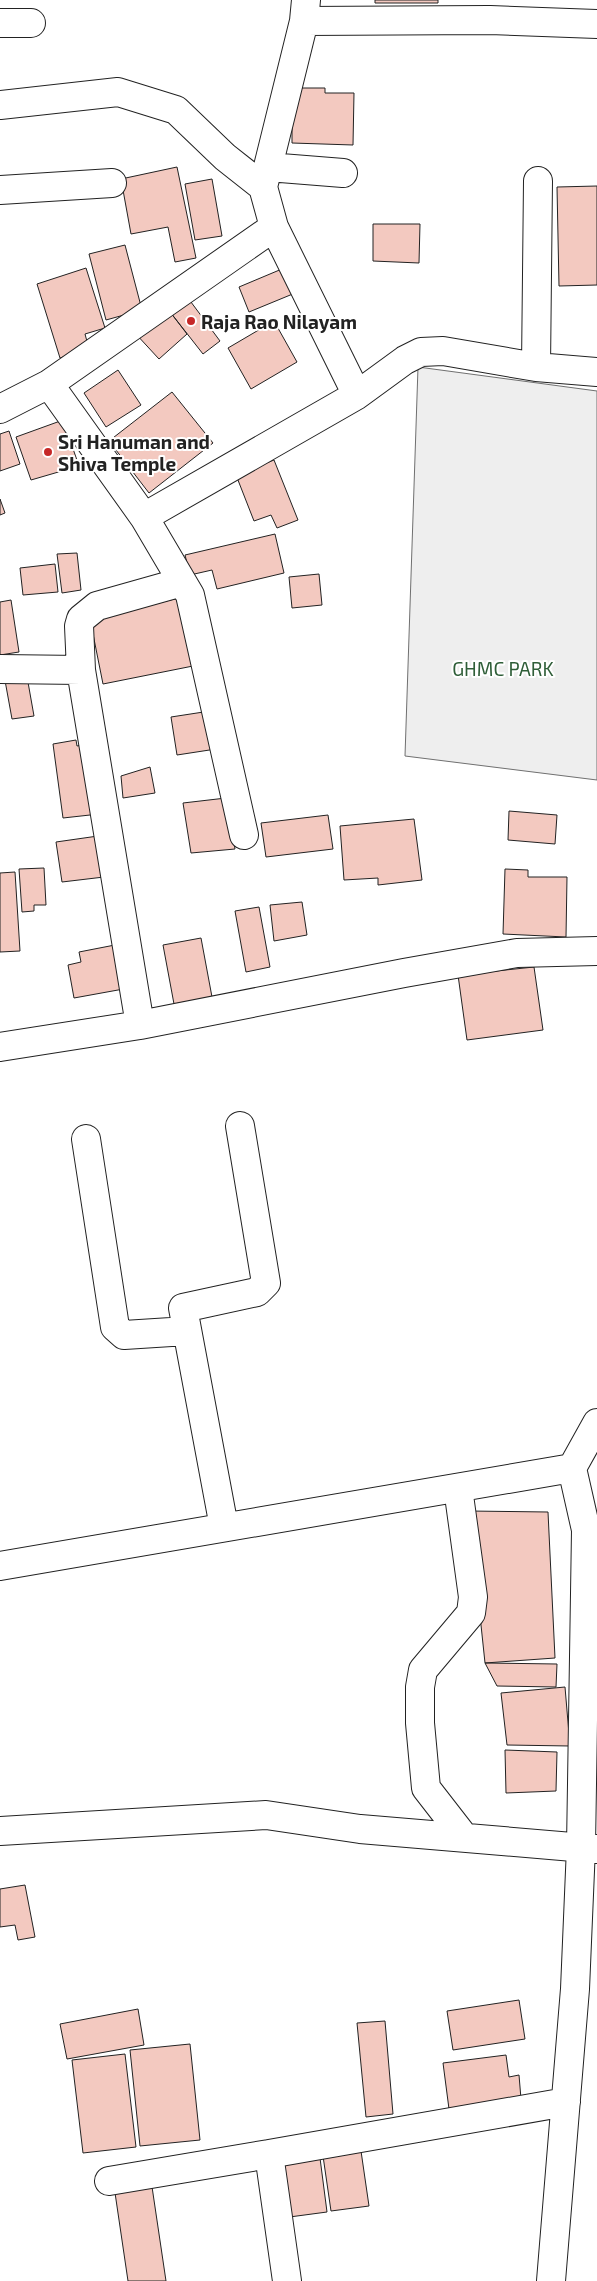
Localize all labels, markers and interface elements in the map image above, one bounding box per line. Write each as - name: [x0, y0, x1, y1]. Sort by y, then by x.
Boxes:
- place label: Raja Rao Nilayam: [201, 310, 357, 334]
- marker: Raja Rao Nilayam: [185, 315, 197, 327]
- place label: Sri Hanuman and Shiva Temple: [58, 430, 210, 475]
- marker: Sri Hanuman and Shiva Temple: [42, 446, 54, 458]
- park label: GHMC PARK: [452, 657, 554, 680]

